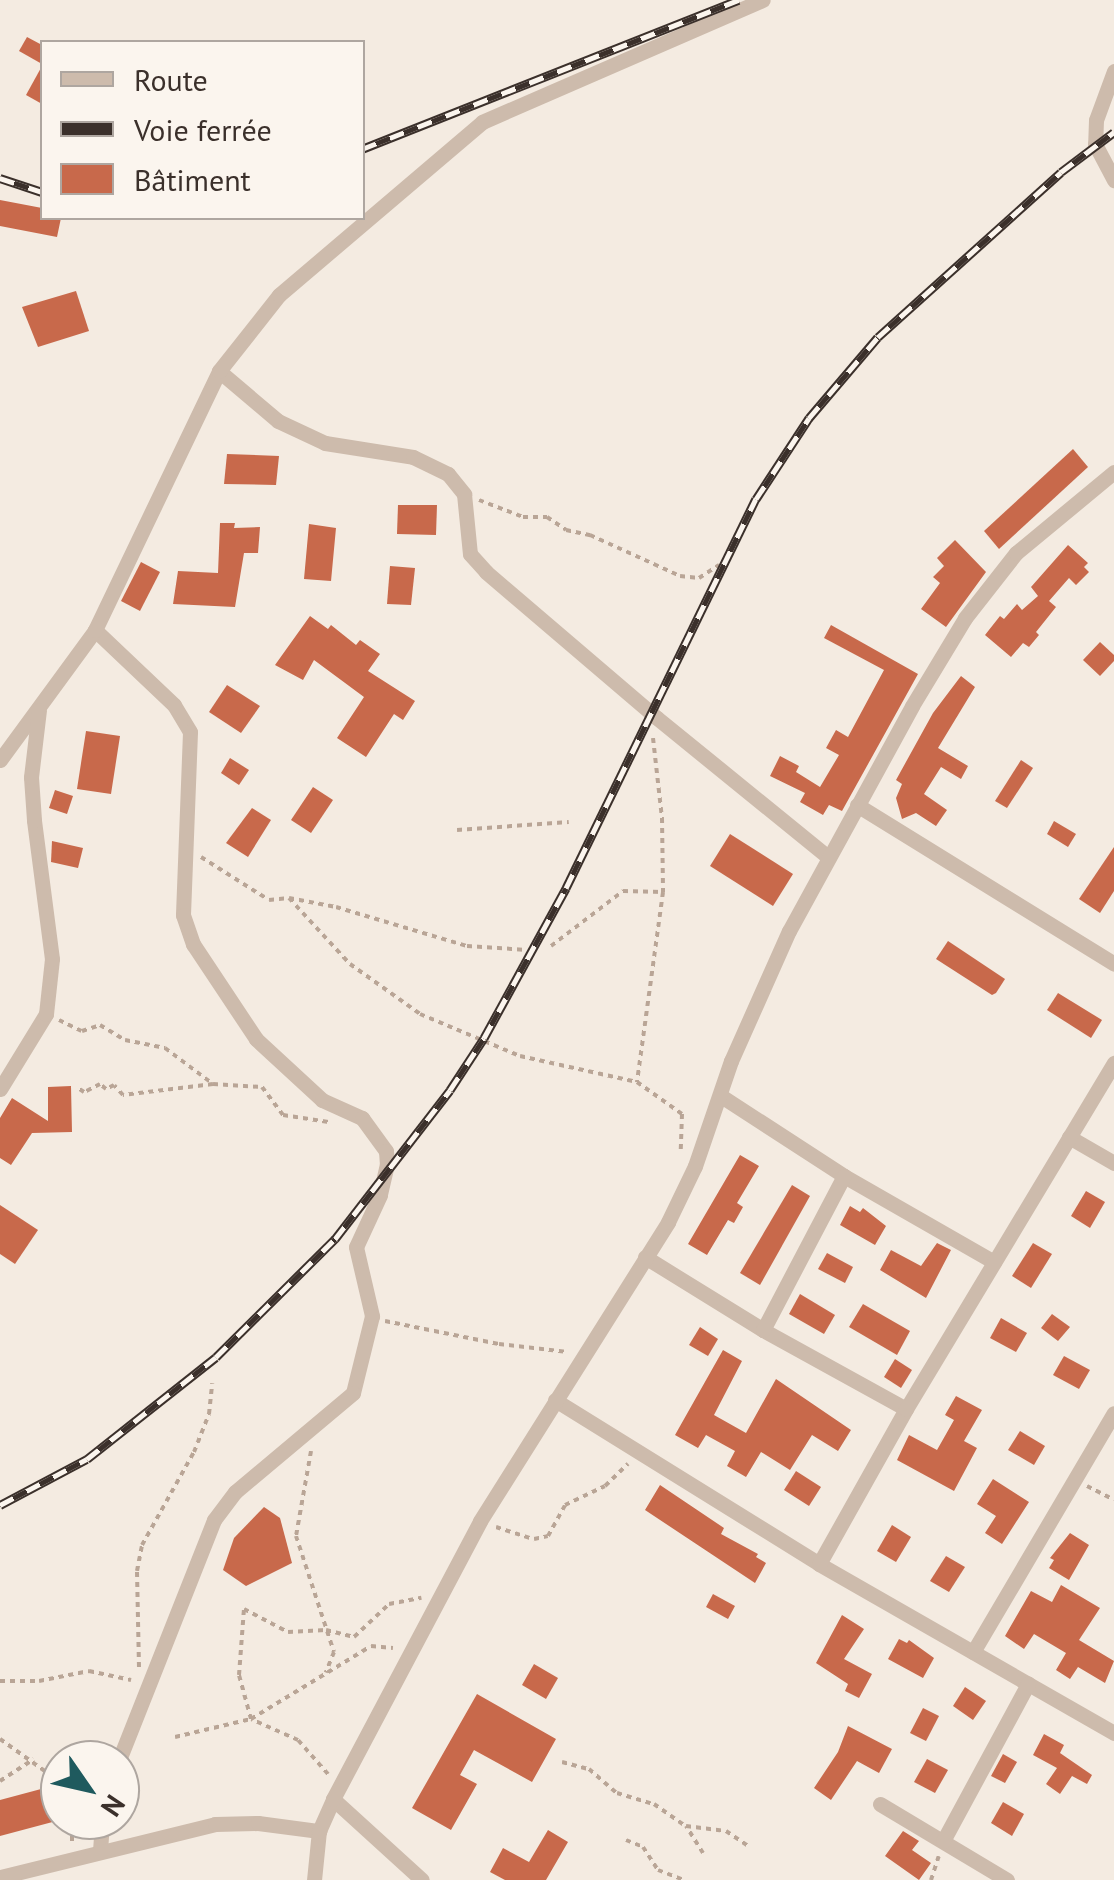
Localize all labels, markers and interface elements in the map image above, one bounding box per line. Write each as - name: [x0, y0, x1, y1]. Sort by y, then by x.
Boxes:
- legend: [40, 40, 365, 220]
- text: Route: [134, 60, 208, 99]
- text: Voie ferrée: [134, 110, 272, 149]
- text: Bâtiment: [134, 160, 251, 199]
- north arrow: [40, 1740, 140, 1840]
- text: N: [93, 1788, 134, 1824]

